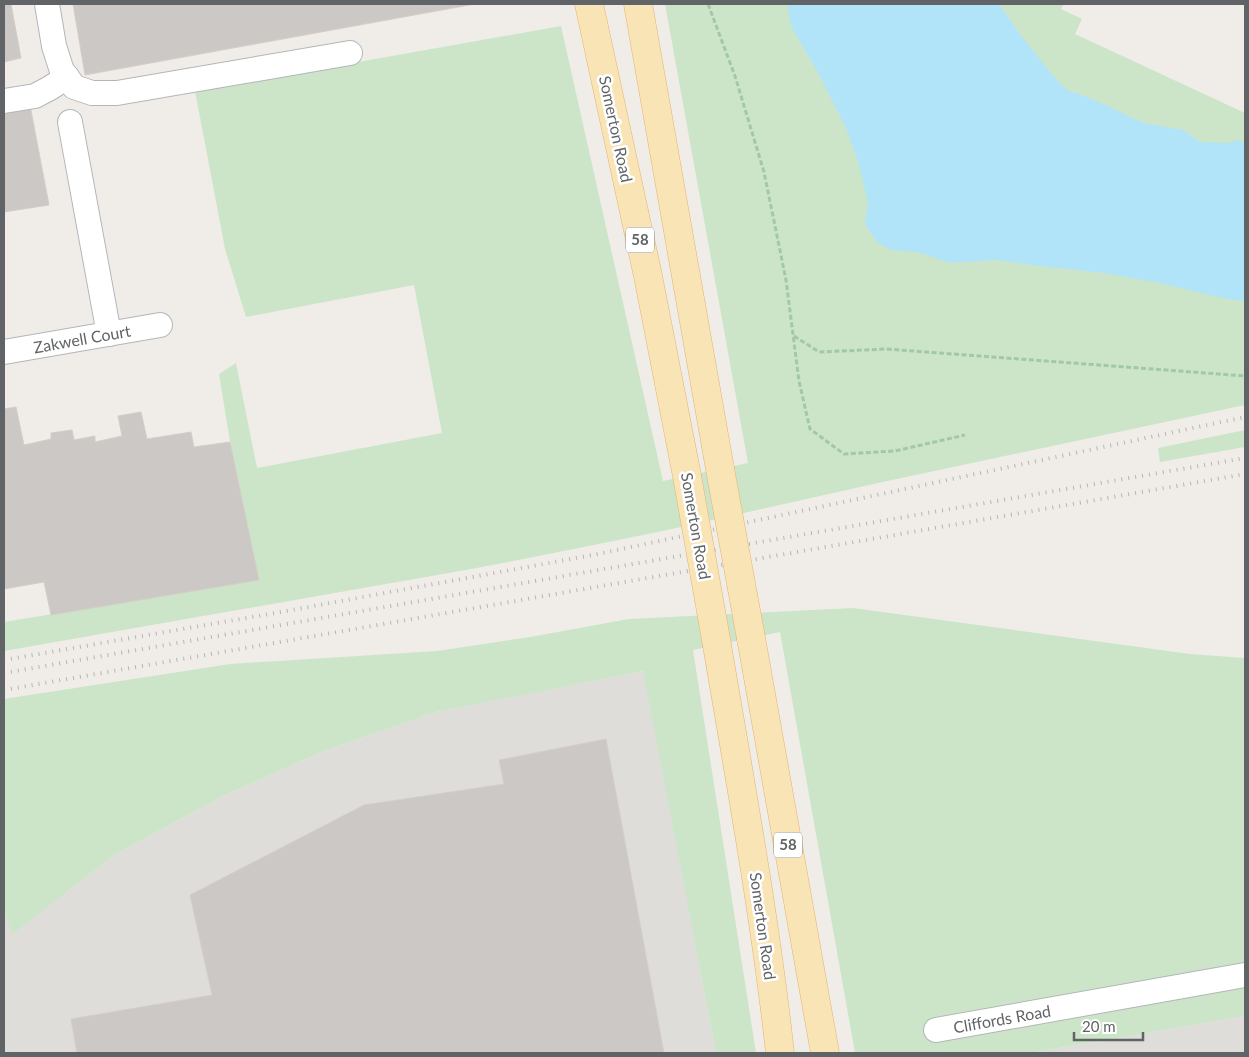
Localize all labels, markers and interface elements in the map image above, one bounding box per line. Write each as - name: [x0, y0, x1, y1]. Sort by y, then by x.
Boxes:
- street label: Somerton Road: [596, 74, 637, 184]
- road number: 58: [626, 228, 654, 252]
- street label: Zakwell Court: [32, 321, 132, 356]
- street label: Somerton Road: [678, 471, 715, 581]
- road number: 58: [774, 832, 802, 858]
- street label: Somerton Road: [747, 871, 780, 981]
- street label: Cliffords Road: [952, 1001, 1052, 1036]
- scale bar: [1074, 1010, 1143, 1042]
- text: 20 m: [1082, 1017, 1116, 1035]

